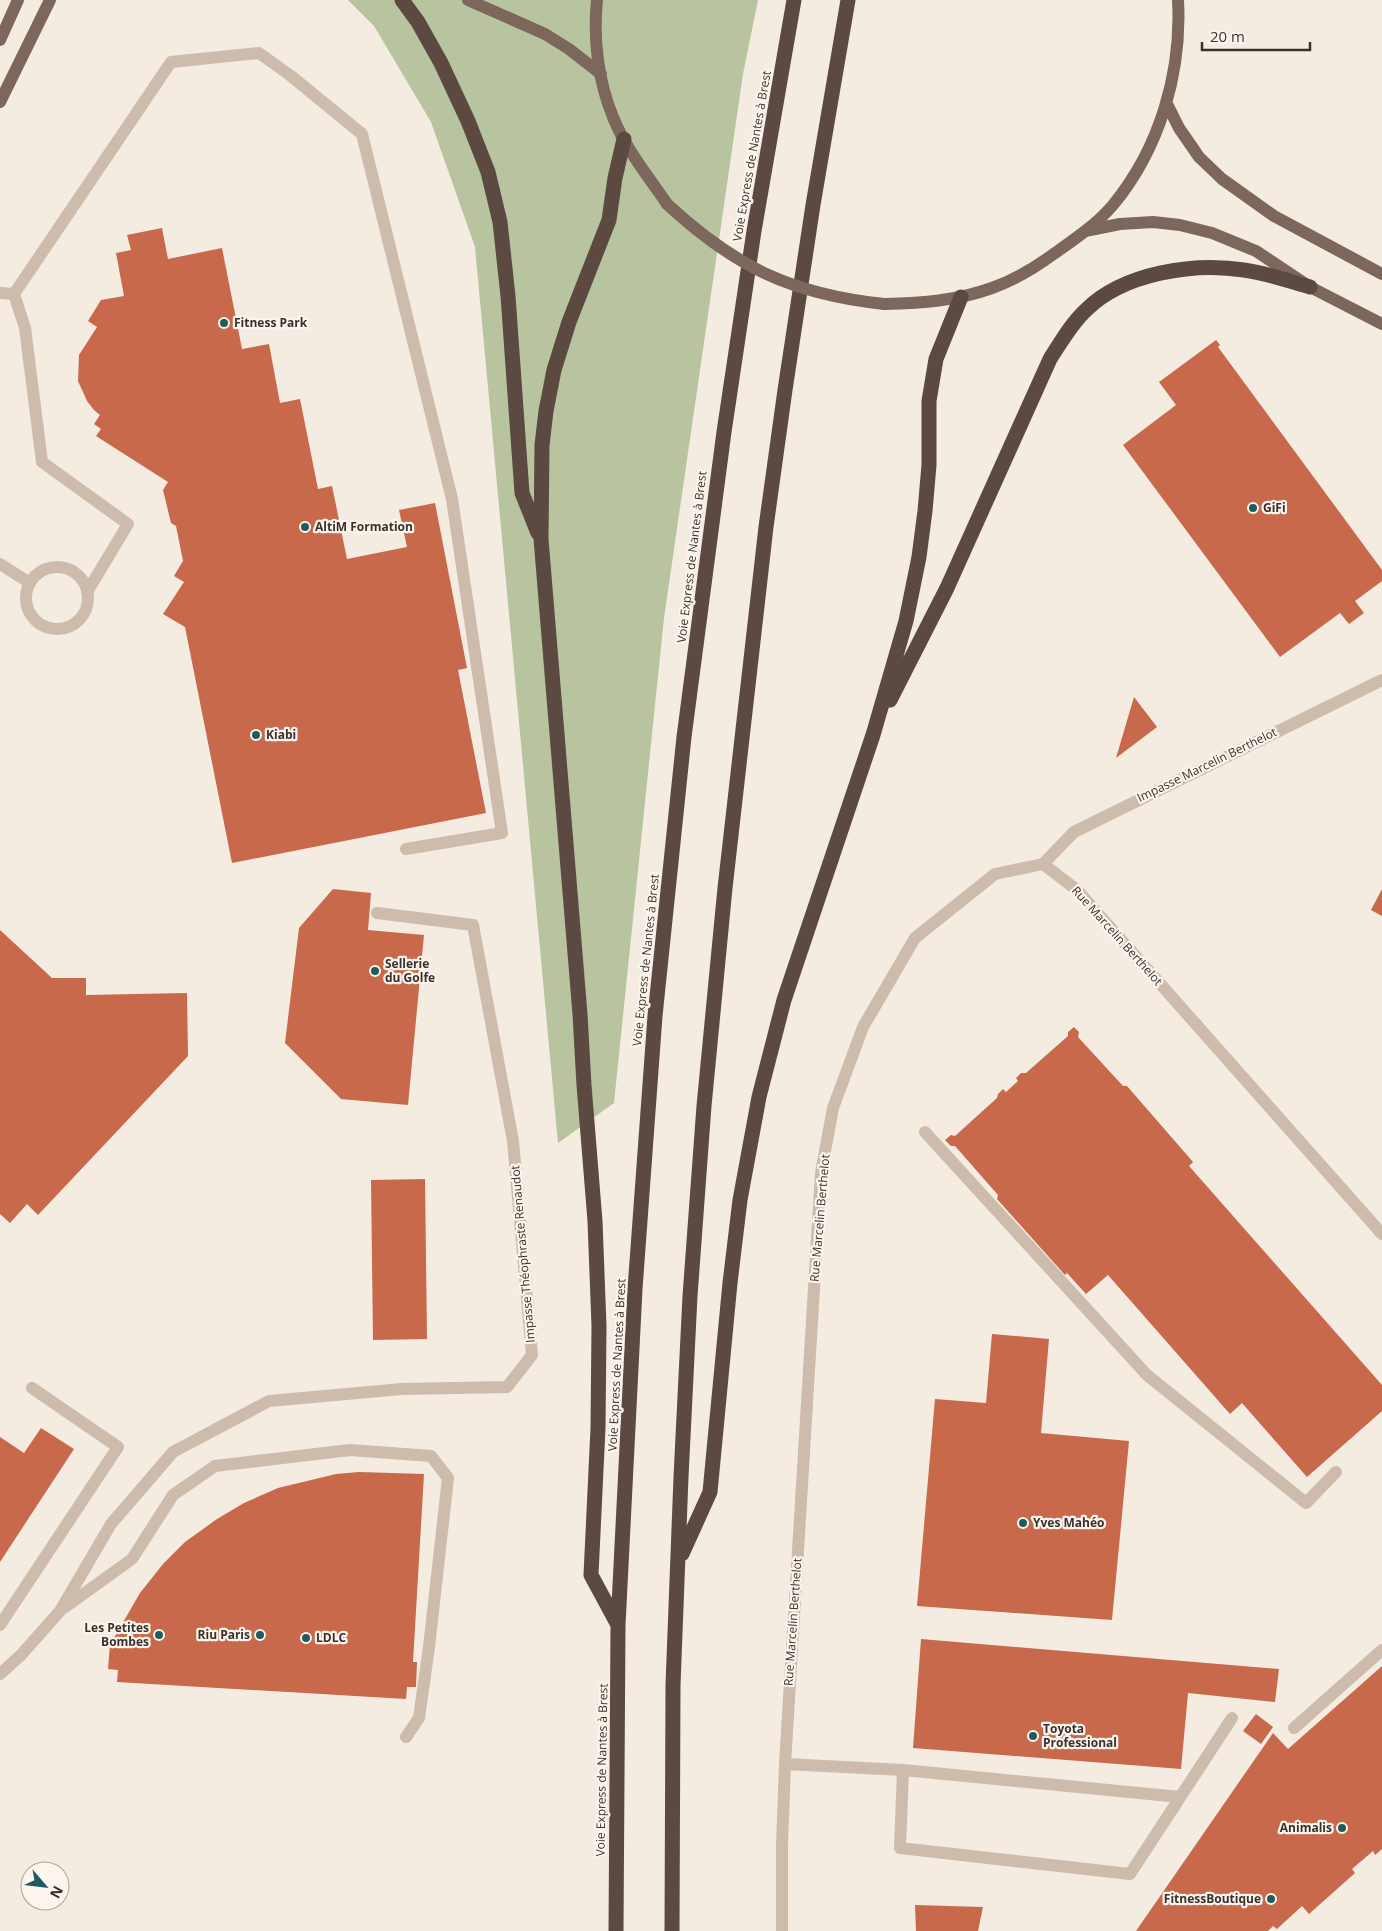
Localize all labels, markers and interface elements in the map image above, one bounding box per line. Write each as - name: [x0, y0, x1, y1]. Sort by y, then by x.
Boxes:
- scale bar: [1202, 20, 1310, 52]
- text: 20 m: [1210, 26, 1245, 46]
- street label: Voie Express de Nantes à Brest: [728, 69, 775, 243]
- place label: Fitness Park: [234, 314, 308, 331]
- marker: Fitness Park: [218, 317, 230, 329]
- street label: Voie Express de Nantes à Brest: [673, 470, 710, 644]
- place label: GiFi: [1263, 499, 1286, 516]
- marker: GiFi: [1247, 502, 1259, 514]
- place label: AltiM Formation: [315, 518, 413, 535]
- marker: AltiM Formation: [299, 521, 311, 533]
- street label: Impasse Marcelin Berthelot: [1134, 723, 1279, 806]
- place label: Kiabi: [266, 726, 296, 743]
- marker: Kiabi: [250, 729, 262, 741]
- street label: Voie Express de Nantes à Brest: [628, 873, 663, 1047]
- street label: Rue Marcelin Berthelot: [1068, 882, 1167, 989]
- place label: Sellerie du Golfe: [385, 955, 435, 986]
- marker: Sellerie du Golfe: [369, 965, 381, 977]
- street label: Rue Marcelin Berthelot: [805, 1153, 834, 1283]
- street label: Impasse Théophraste Renaudot: [506, 1165, 539, 1344]
- street label: Voie Express de Nantes à Brest: [603, 1278, 630, 1452]
- place label: Yves Mahéo: [1033, 1514, 1104, 1531]
- marker: Yves Mahéo: [1017, 1517, 1029, 1529]
- street label: Rue Marcelin Berthelot: [780, 1557, 805, 1687]
- place label: Les Petites Bombes: [84, 1619, 149, 1650]
- place label: Riu Paris: [198, 1626, 250, 1643]
- marker: Les Petites Bombes: [153, 1629, 165, 1641]
- marker: Riu Paris: [254, 1629, 266, 1641]
- place label: LDLC: [316, 1629, 346, 1646]
- marker: LDLC: [300, 1632, 312, 1644]
- street label: Voie Express de Nantes à Brest: [591, 1683, 612, 1857]
- place label: Toyota Professional: [1043, 1720, 1117, 1751]
- marker: Toyota Professional: [1027, 1730, 1039, 1742]
- place label: Animalis: [1280, 1819, 1332, 1836]
- marker: Animalis: [1336, 1822, 1348, 1834]
- north arrow: [20, 1861, 70, 1911]
- text: N: [46, 1883, 68, 1902]
- place label: FitnessBoutique: [1164, 1890, 1261, 1907]
- marker: FitnessBoutique: [1265, 1893, 1277, 1905]

